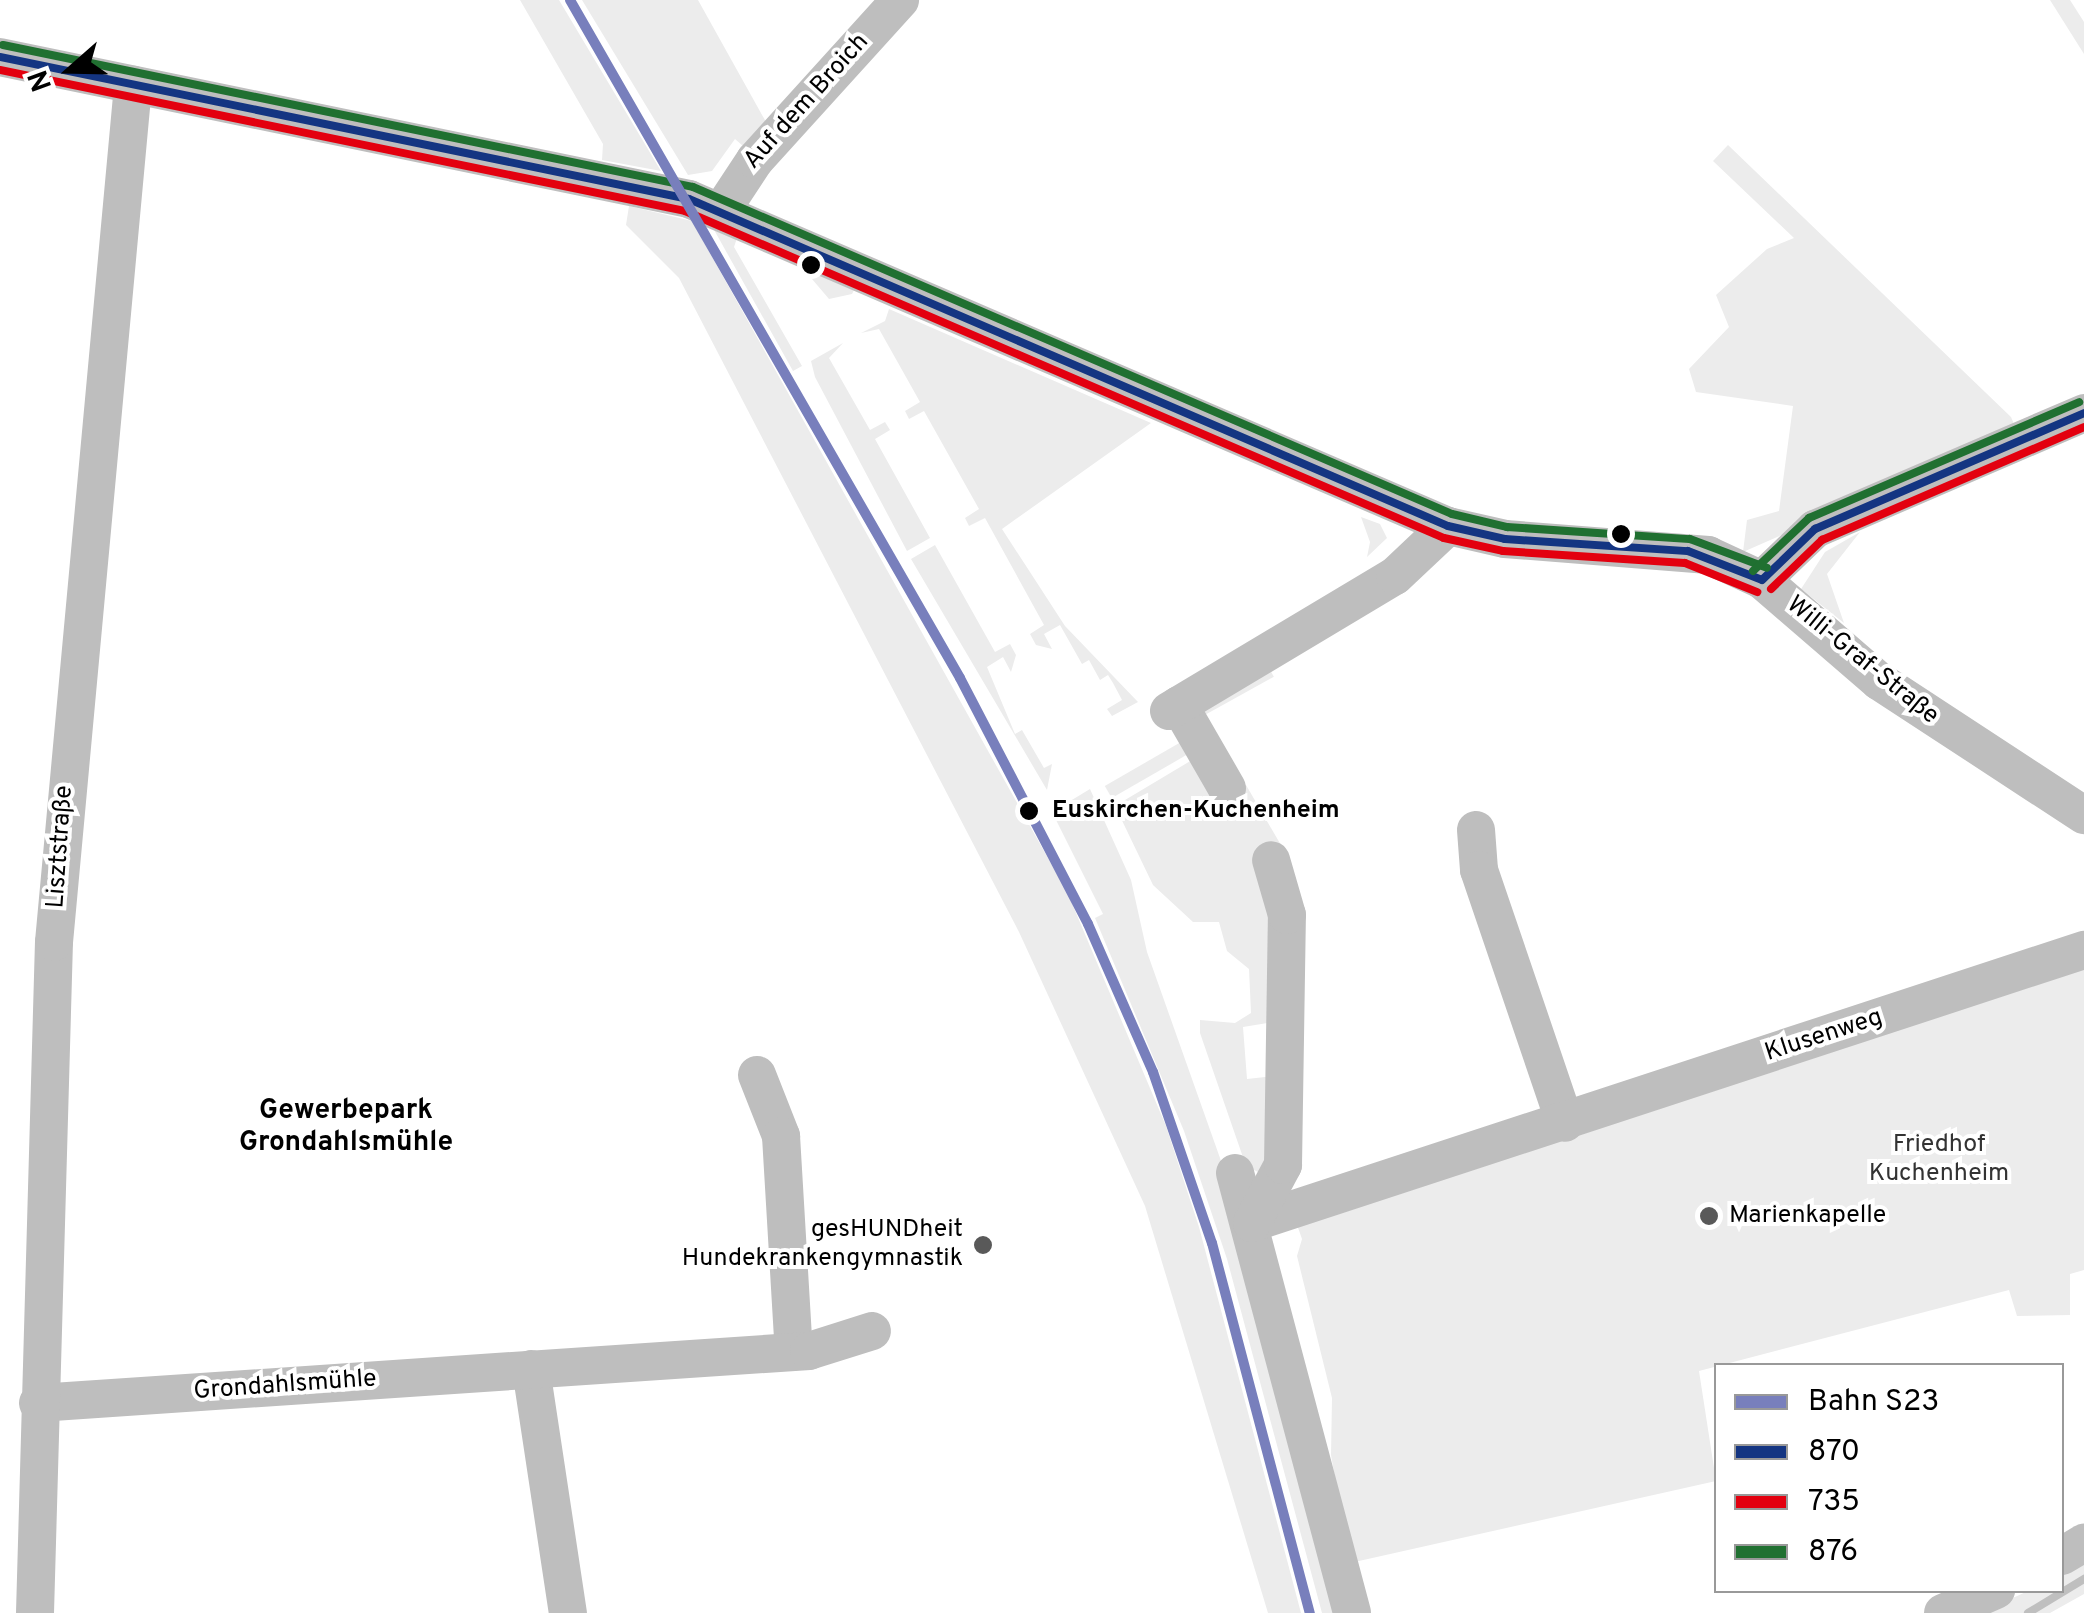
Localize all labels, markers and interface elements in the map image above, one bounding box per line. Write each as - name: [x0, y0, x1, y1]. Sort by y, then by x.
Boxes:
- north arrow: [20, 20, 120, 120]
- street label: Auf dem Broich: [738, 28, 876, 176]
- text: N: [21, 65, 62, 96]
- unlabelled marker: [801, 255, 821, 275]
- unlabelled marker: [1611, 524, 1631, 544]
- street label: Willi-Graf-Straße: [1780, 590, 1944, 732]
- street label: Lisztstraße: [42, 785, 80, 909]
- place label: Euskirchen-Kuchenheim: [1052, 796, 1340, 826]
- marker: Euskirchen-Kuchenheim: [1016, 798, 1042, 824]
- street label: Klusenweg: [1761, 1003, 1887, 1069]
- district label: Gewerbepark Grondahlsmühle: [239, 1094, 453, 1160]
- park label: Friedhof Kuchenheim: [1869, 1131, 2009, 1190]
- place label: Marienkapelle: [1729, 1201, 1886, 1231]
- marker: Marienkapelle: [1698, 1205, 1720, 1227]
- place label: gesHUNDheit Hundekrankengymnastik: [682, 1216, 963, 1275]
- marker: gesHUNDheit Hundekrankengymnastik: [972, 1234, 994, 1256]
- legend: [1714, 1363, 2064, 1593]
- street label: Grondahlsmühle: [192, 1365, 378, 1407]
- text: Bahn S23: [1808, 1384, 1939, 1421]
- text: 870: [1808, 1434, 1860, 1471]
- text: 735: [1808, 1484, 1860, 1521]
- text: 876: [1808, 1534, 1858, 1571]

